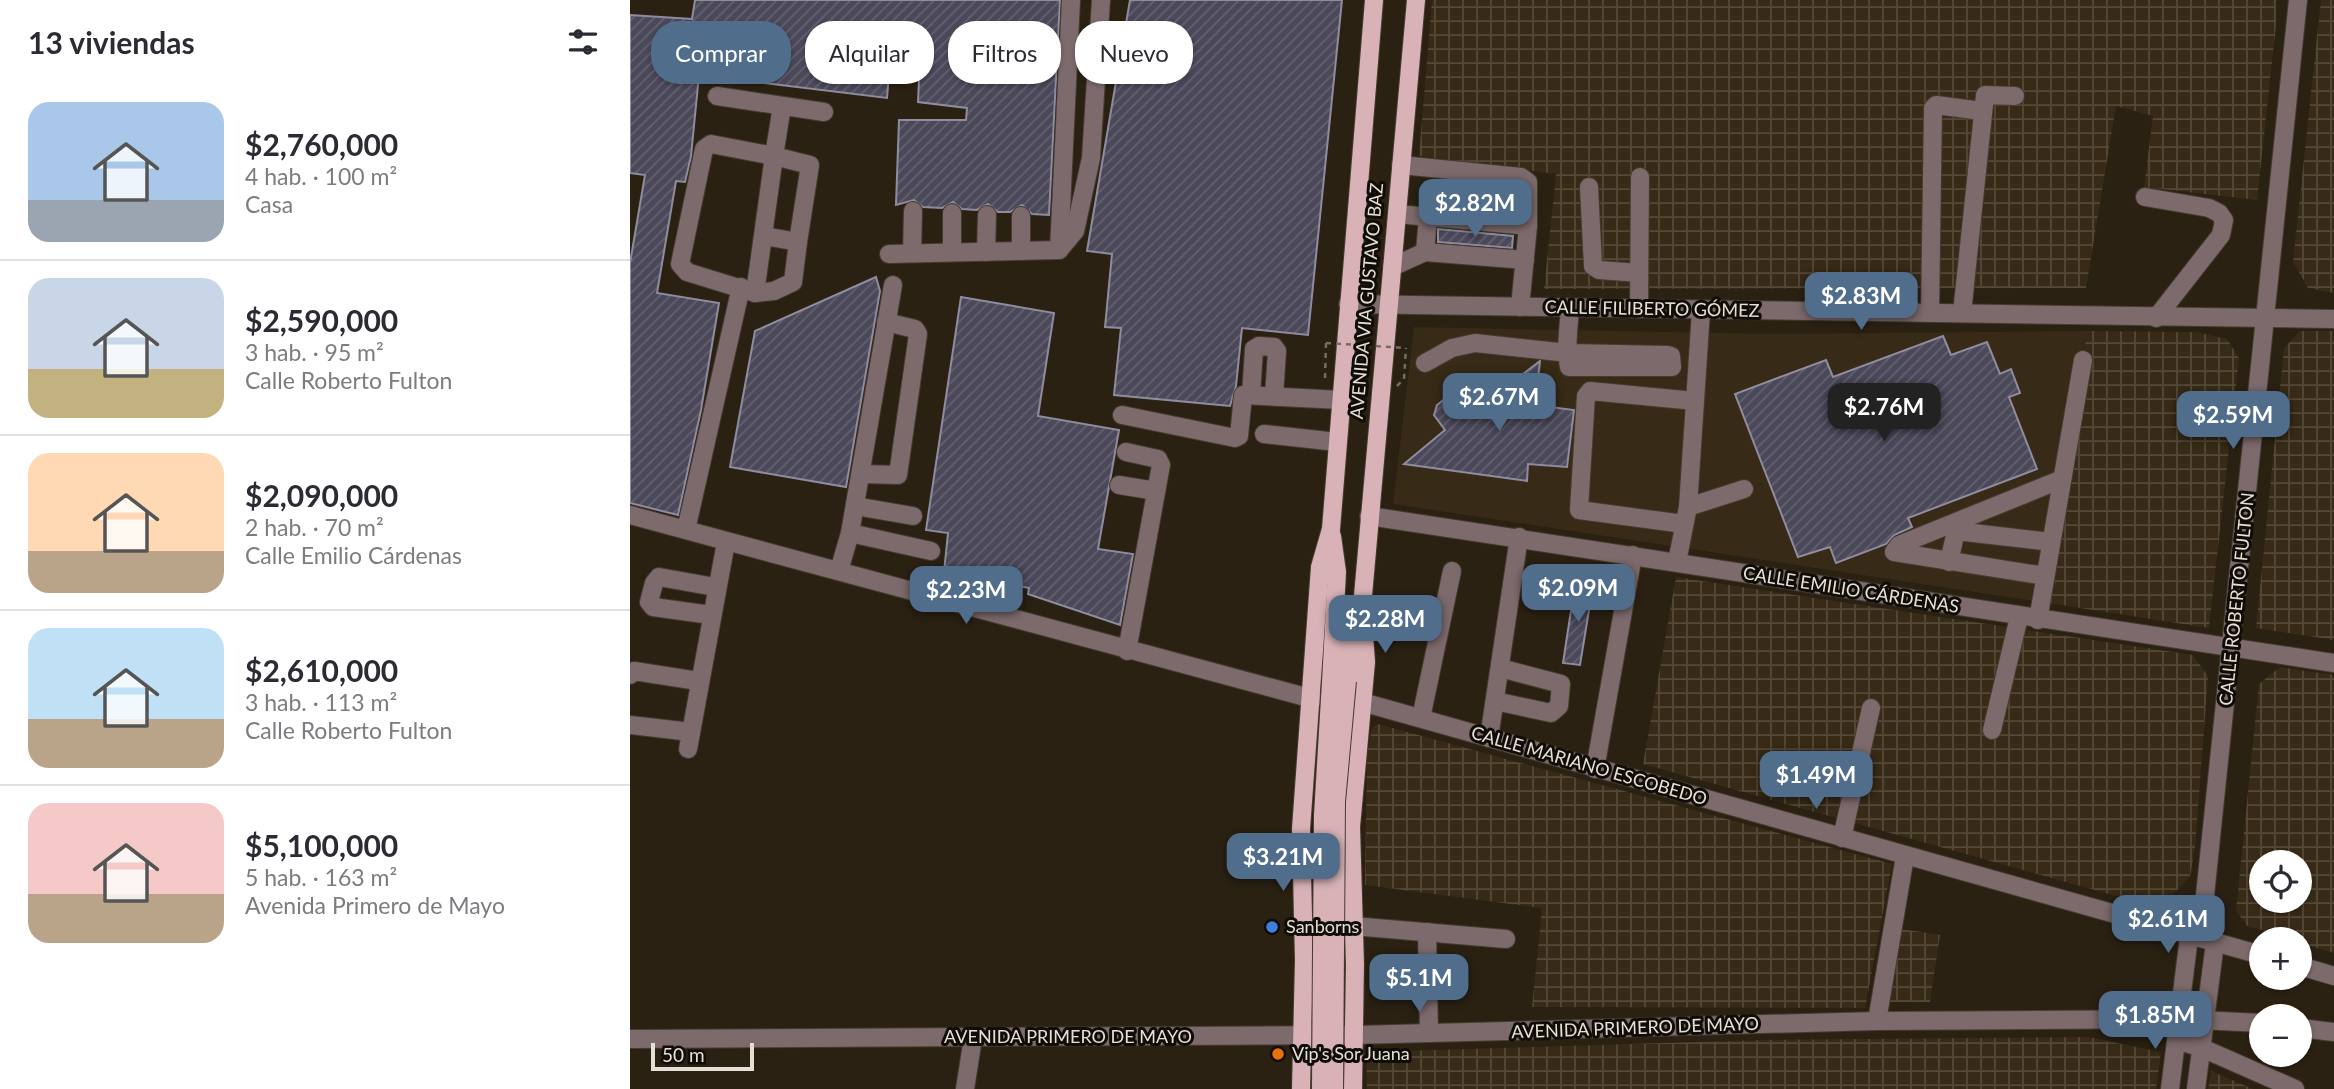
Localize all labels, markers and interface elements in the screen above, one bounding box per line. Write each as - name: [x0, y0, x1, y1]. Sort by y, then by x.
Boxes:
- chip: Comprar: [651, 21, 791, 84]
- chip: Alquilar: [805, 21, 934, 84]
- chip: Filtros: [948, 21, 1061, 84]
- chip: Nuevo: [1075, 21, 1193, 84]
- icon: filters: [564, 23, 602, 61]
- text: 13 viviendas: [28, 24, 195, 60]
- text: $2,760,000: [245, 126, 398, 162]
- icon: home: [84, 130, 168, 214]
- text: 4 hab. · 100 m²: [245, 162, 397, 190]
- pin: $2.82M: [1418, 180, 1532, 239]
- street label: AVENIDA VIA GUSTAVO BAZ: [1345, 182, 1387, 420]
- text: $2.82M: [1435, 188, 1515, 216]
- text: Casa: [245, 190, 293, 218]
- pin: $2.83M: [1804, 272, 1918, 332]
- text: $2.83M: [1821, 281, 1901, 309]
- street label: CALLE FILIBERTO GÓMEZ: [1545, 295, 1760, 321]
- text: $2,590,000: [245, 302, 398, 338]
- icon: home: [84, 306, 168, 390]
- text: 3 hab. · 95 m²: [245, 338, 384, 366]
- text: Calle Roberto Fulton: [245, 366, 452, 394]
- pin: $2.67M: [1442, 374, 1556, 433]
- text: $2.67M: [1459, 382, 1539, 410]
- pin: $2.76M: [1827, 384, 1941, 443]
- text: $2.76M: [1844, 392, 1924, 420]
- pin: $2.59M: [2176, 392, 2290, 451]
- text: $2.59M: [2193, 400, 2273, 428]
- text: $2,090,000: [245, 477, 398, 513]
- icon: home: [84, 481, 168, 565]
- street label: CALLE ROBERTO FULTON: [2214, 491, 2258, 707]
- text: 2 hab. · 70 m²: [245, 513, 384, 541]
- text: Calle Emilio Cárdenas: [245, 541, 462, 569]
- street label: CALLE EMILIO CÁRDENAS: [1742, 561, 1961, 617]
- pin: $2.09M: [1521, 564, 1635, 624]
- pin: $2.23M: [909, 566, 1023, 626]
- text: $2.09M: [1538, 573, 1618, 601]
- text: $2.23M: [926, 575, 1006, 603]
- pin: $2.28M: [1328, 596, 1442, 655]
- text: $2.28M: [1345, 604, 1425, 632]
- text: $2,610,000: [245, 652, 398, 688]
- icon: home: [84, 656, 168, 740]
- text: 3 hab. · 113 m²: [245, 688, 397, 716]
- text: Calle Roberto Fulton: [245, 716, 452, 744]
- street label: CALLE MARIANO ESCOBEDO: [1469, 721, 1710, 809]
- pin: $1.49M: [1759, 752, 1873, 811]
- text: $1.49M: [1776, 760, 1856, 788]
- text: $5,100,000: [245, 827, 398, 863]
- icon: home: [84, 831, 168, 915]
- pin: $3.21M: [1226, 834, 1340, 893]
- text: $3.21M: [1243, 842, 1323, 870]
- map controls: [2249, 850, 2312, 1067]
- button: locate: [2249, 850, 2312, 913]
- text: 5 hab. · 163 m²: [245, 863, 397, 891]
- text: Avenida Primero de Mayo: [245, 891, 505, 919]
- pin: $2.61M: [2111, 895, 2225, 955]
- text: $2.61M: [2128, 904, 2208, 932]
- place label: Sanborns: [1286, 915, 1360, 937]
- marker: Sanborns: [1264, 919, 1280, 935]
- button: +: [2249, 927, 2312, 990]
- pin: $5.1M: [1370, 954, 1468, 1014]
- text: $5.1M: [1385, 963, 1453, 991]
- pin: $1.85M: [2098, 992, 2212, 1051]
- text: $1.85M: [2115, 1000, 2195, 1028]
- button: −: [2249, 1004, 2312, 1067]
- street label: AVENIDA PRIMERO DE MAYO: [1511, 1012, 1759, 1042]
- street label: AVENIDA PRIMERO DE MAYO: [944, 1025, 1192, 1047]
- scale bar: [651, 1040, 754, 1072]
- place label: Vip's Sor Juana: [1292, 1042, 1410, 1064]
- text: 50 m: [662, 1043, 705, 1066]
- marker: Vip's Sor Juana: [1270, 1046, 1286, 1062]

